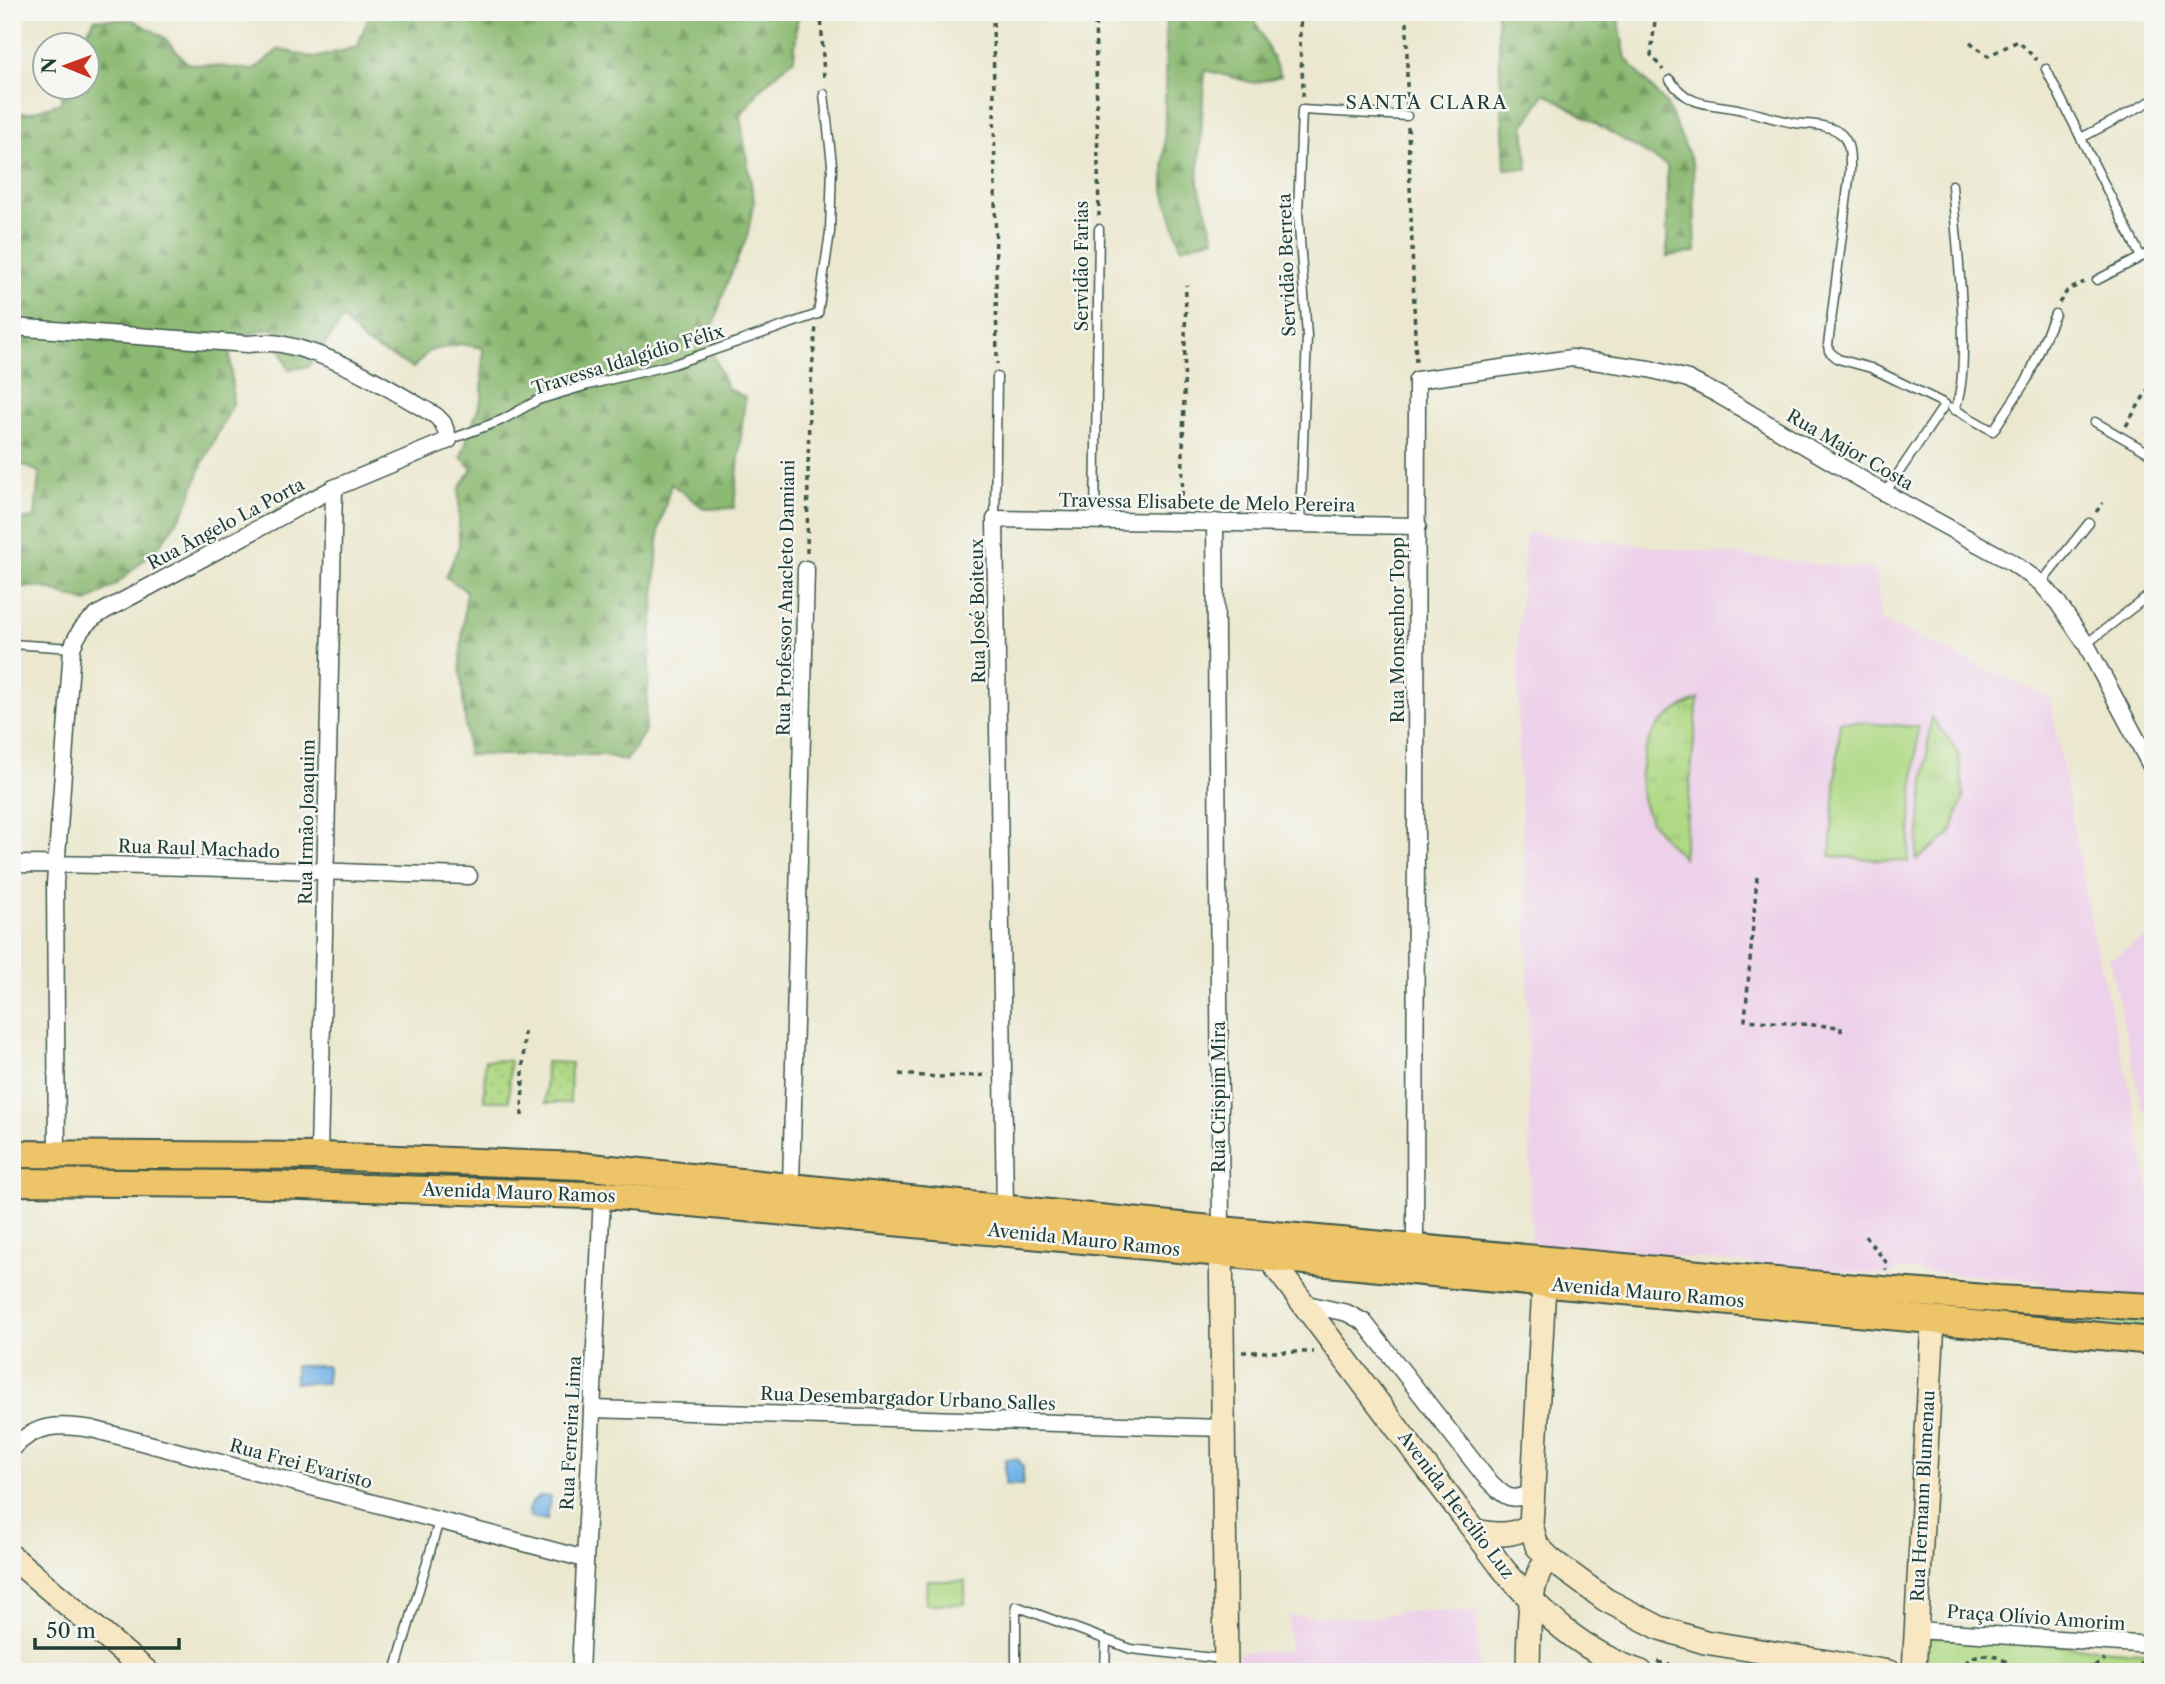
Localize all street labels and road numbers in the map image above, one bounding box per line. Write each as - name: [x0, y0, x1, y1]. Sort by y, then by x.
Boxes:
- street label: Servidão Berreta: [1273, 192, 1300, 337]
- street label: Servidão Farias: [1071, 201, 1093, 331]
- street label: Travessa Idalgídio Félix: [529, 320, 727, 400]
- street label: Rua Major Costa: [1783, 405, 1918, 495]
- street label: Rua Professor Anacleto Damiani: [773, 459, 799, 736]
- street label: Rua Ângelo La Porta: [143, 472, 309, 575]
- street label: Travessa Elisabete de Melo Pereira: [1058, 489, 1356, 517]
- street label: Rua Monsenhor Topp: [1387, 537, 1409, 723]
- street label: Rua José Boiteux: [966, 538, 990, 684]
- street label: Rua Irmão Joaquim: [295, 739, 319, 905]
- street label: Rua Raul Machado: [118, 835, 280, 863]
- street label: Rua Crispim Mira: [1208, 1021, 1230, 1173]
- street label: Avenida Mauro Ramos: [421, 1179, 616, 1207]
- street label: Avenida Mauro Ramos: [986, 1219, 1181, 1261]
- street label: Avenida Mauro Ramos: [1550, 1274, 1745, 1312]
- street label: Rua Ferreira Lima: [556, 1355, 586, 1511]
- street label: Rua Desembargador Urbano Salles: [760, 1383, 1056, 1415]
- street label: Rua Hermann Blumenau: [1906, 1389, 1940, 1603]
- street label: Avenida Hercílio Luz: [1393, 1426, 1519, 1583]
- street label: Rua Frei Evaristo: [227, 1434, 375, 1494]
- street label: Praça Olívio Amorim: [1946, 1601, 2126, 1635]

